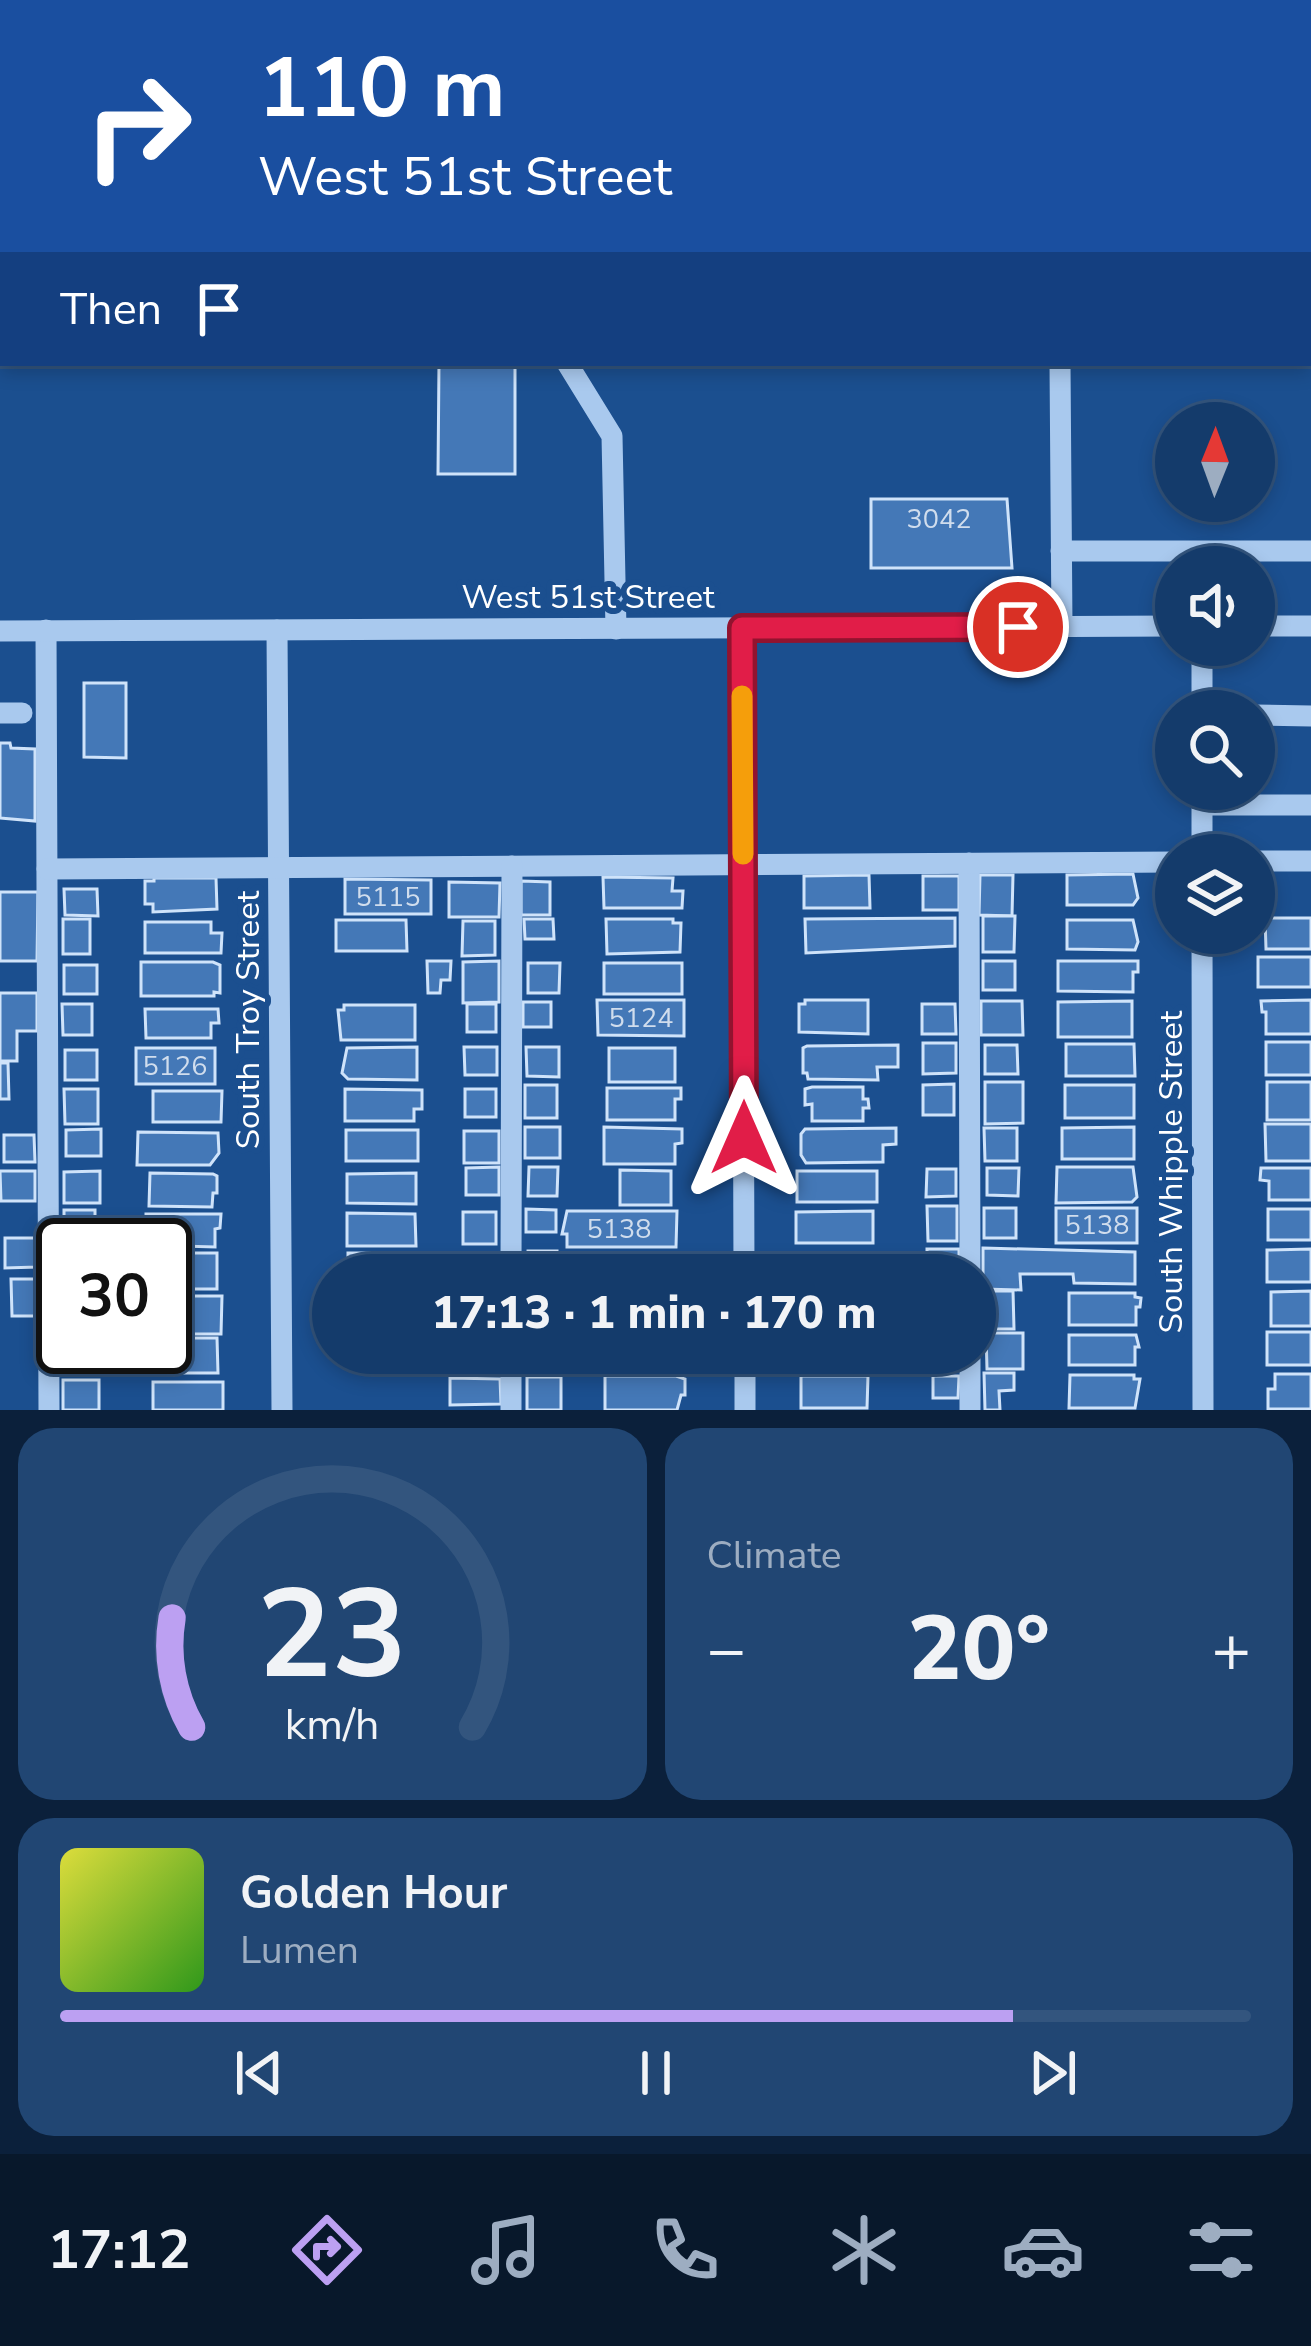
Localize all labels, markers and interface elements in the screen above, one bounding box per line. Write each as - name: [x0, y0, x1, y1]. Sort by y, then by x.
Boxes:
- text: 110 m: [258, 31, 506, 146]
- icon: right: [60, 48, 216, 204]
- text: West 51st Street: [258, 140, 672, 214]
- icon: arrive: [186, 276, 252, 342]
- text: Then: [60, 279, 162, 340]
- north arrow: [1155, 402, 1275, 522]
- map controls: [1155, 402, 1275, 954]
- house number: 3042: [907, 501, 971, 538]
- button: sound: [1155, 546, 1275, 666]
- street label: West 51st Street: [461, 575, 715, 620]
- pin: [967, 576, 1069, 678]
- icon: arrive: [985, 594, 1051, 660]
- button: search: [1155, 690, 1275, 810]
- button: layers: [1155, 834, 1275, 954]
- house number: 5115: [356, 879, 420, 916]
- street label: South Troy Street: [226, 890, 271, 1149]
- house number: 5124: [609, 1000, 673, 1037]
- street label: South Whipple Street: [1149, 1010, 1194, 1333]
- house number: 5126: [143, 1048, 207, 1085]
- position arrow: [681, 1075, 807, 1201]
- house number: 5138: [1065, 1207, 1129, 1244]
- house number: 5138: [587, 1211, 651, 1248]
- speed limit sign: 30: [36, 1218, 192, 1374]
- text: 17:13 · 1 min · 170 m: [431, 1283, 877, 1344]
- text: Climate: [707, 1529, 842, 1582]
- text: 23: [257, 1550, 407, 1720]
- text: 20°: [907, 1588, 1050, 1711]
- text: −: [707, 1605, 746, 1695]
- text: +: [1211, 1605, 1251, 1695]
- text: km/h: [285, 1696, 380, 1754]
- text: Golden Hour: [240, 1863, 507, 1924]
- text: Lumen: [240, 1924, 359, 1977]
- icon: previous: [226, 2040, 292, 2106]
- icon: pause: [623, 2040, 689, 2106]
- icon: next: [1020, 2040, 1086, 2106]
- icon: directions: [285, 2208, 369, 2292]
- icon: music: [464, 2208, 548, 2292]
- icon: phone: [643, 2208, 727, 2292]
- icon: climate: [822, 2208, 906, 2292]
- icon: car: [1001, 2208, 1085, 2292]
- icon: filters: [1179, 2208, 1263, 2292]
- text: 17:12: [47, 2213, 190, 2287]

